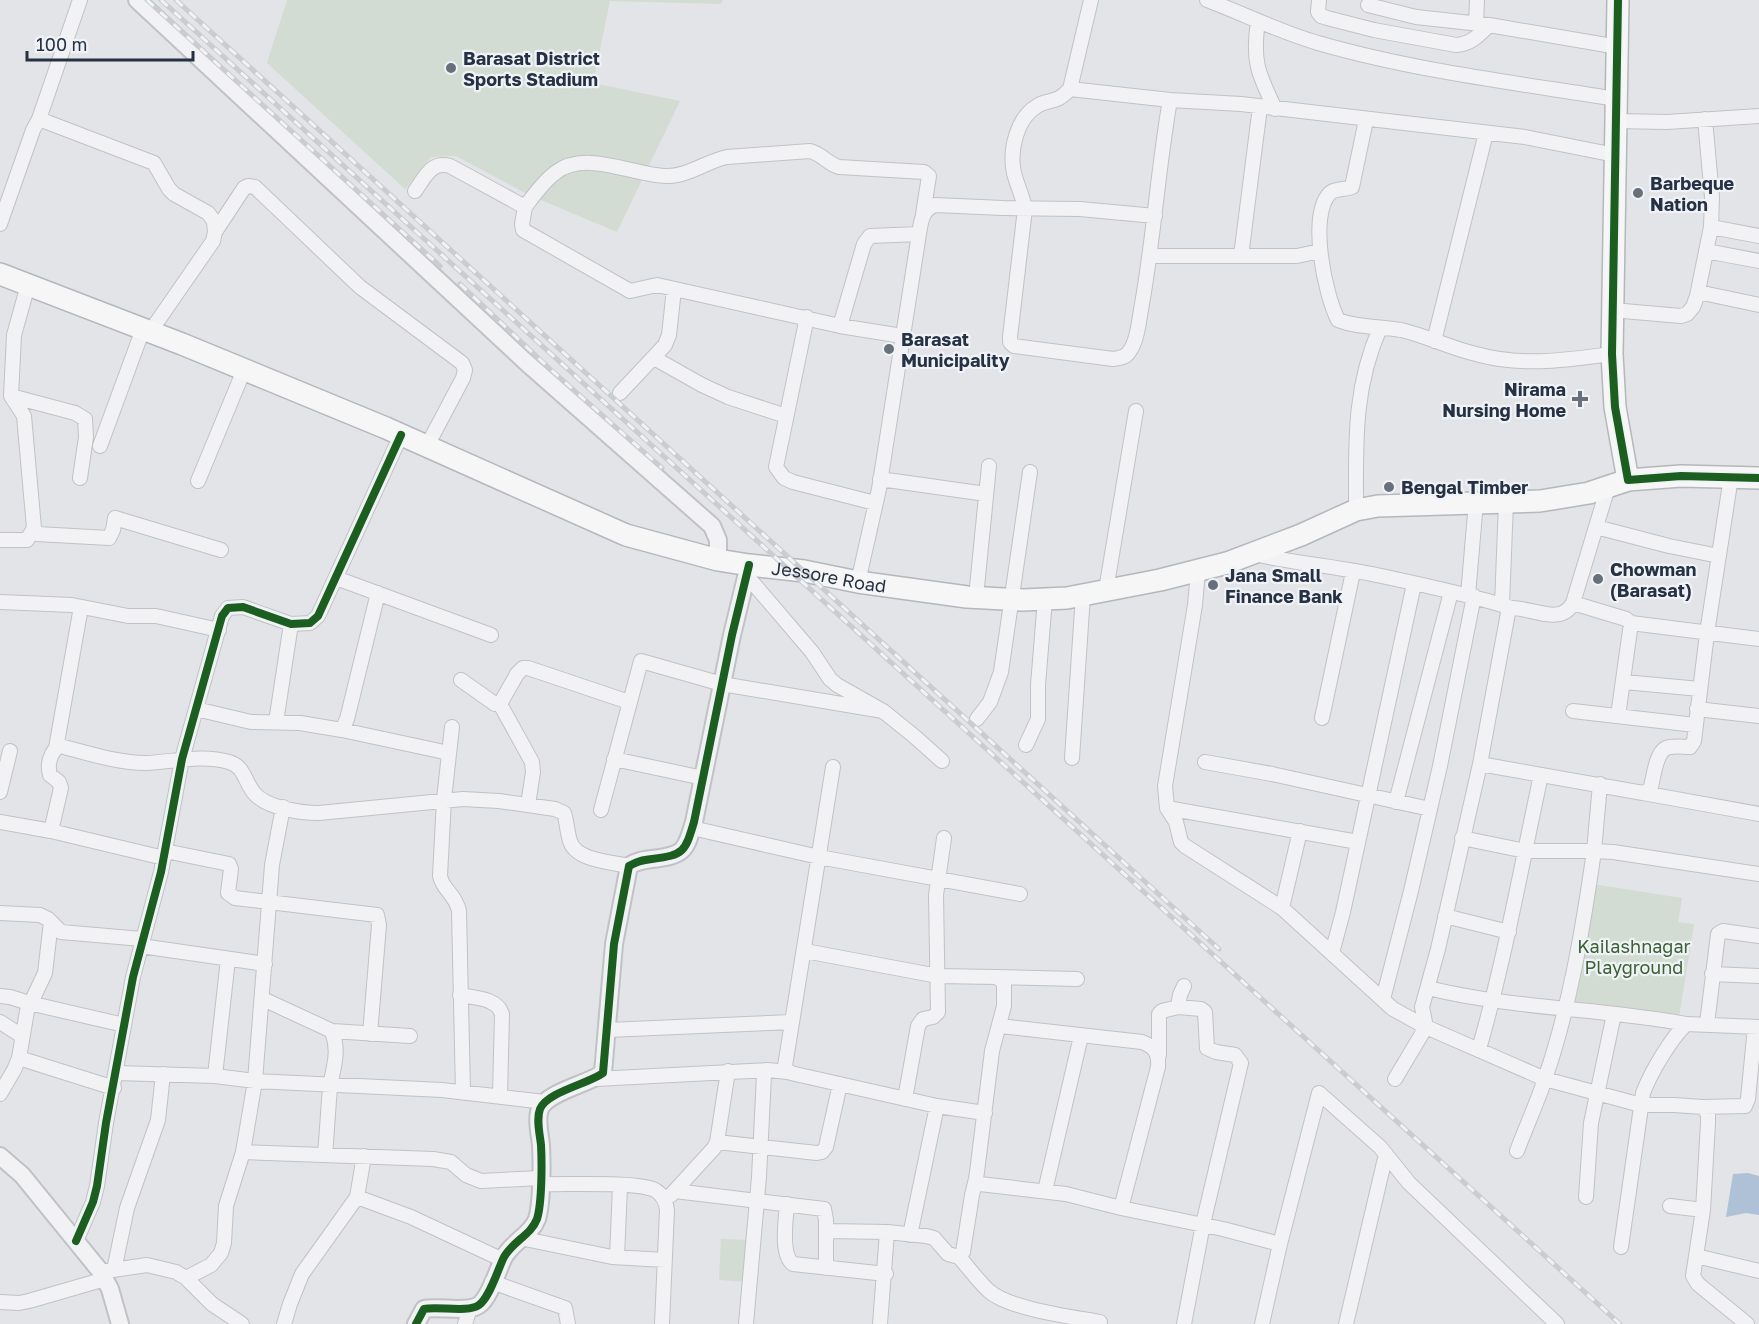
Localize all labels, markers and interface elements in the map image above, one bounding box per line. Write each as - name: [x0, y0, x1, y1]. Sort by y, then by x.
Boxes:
- scale bar: [27, 24, 194, 62]
- text: 100 m: [36, 33, 87, 55]
- place label: Barasat District Sports Stadium: [463, 47, 600, 90]
- marker: Barasat District Sports Stadium: [444, 61, 458, 75]
- place label: Barbeque Nation: [1650, 172, 1735, 215]
- marker: Barbeque Nation: [1631, 186, 1645, 200]
- place label: Barasat Municipality: [901, 328, 1010, 371]
- marker: Barasat Municipality: [882, 342, 896, 356]
- place label: Nirama Nursing Home: [1442, 378, 1566, 421]
- marker: Nirama Nursing Home: [1571, 390, 1589, 408]
- place label: Bengal Timber: [1401, 476, 1528, 498]
- marker: Bengal Timber: [1382, 480, 1396, 494]
- street label: Jessore Road: [770, 557, 888, 597]
- place label: Chowman (Barasat): [1610, 558, 1697, 601]
- place label: Jana Small Finance Bank: [1225, 564, 1343, 607]
- marker: Chowman (Barasat): [1591, 572, 1605, 586]
- marker: Jana Small Finance Bank: [1206, 578, 1220, 592]
- park label: Kailashnagar Playground: [1577, 935, 1691, 978]

